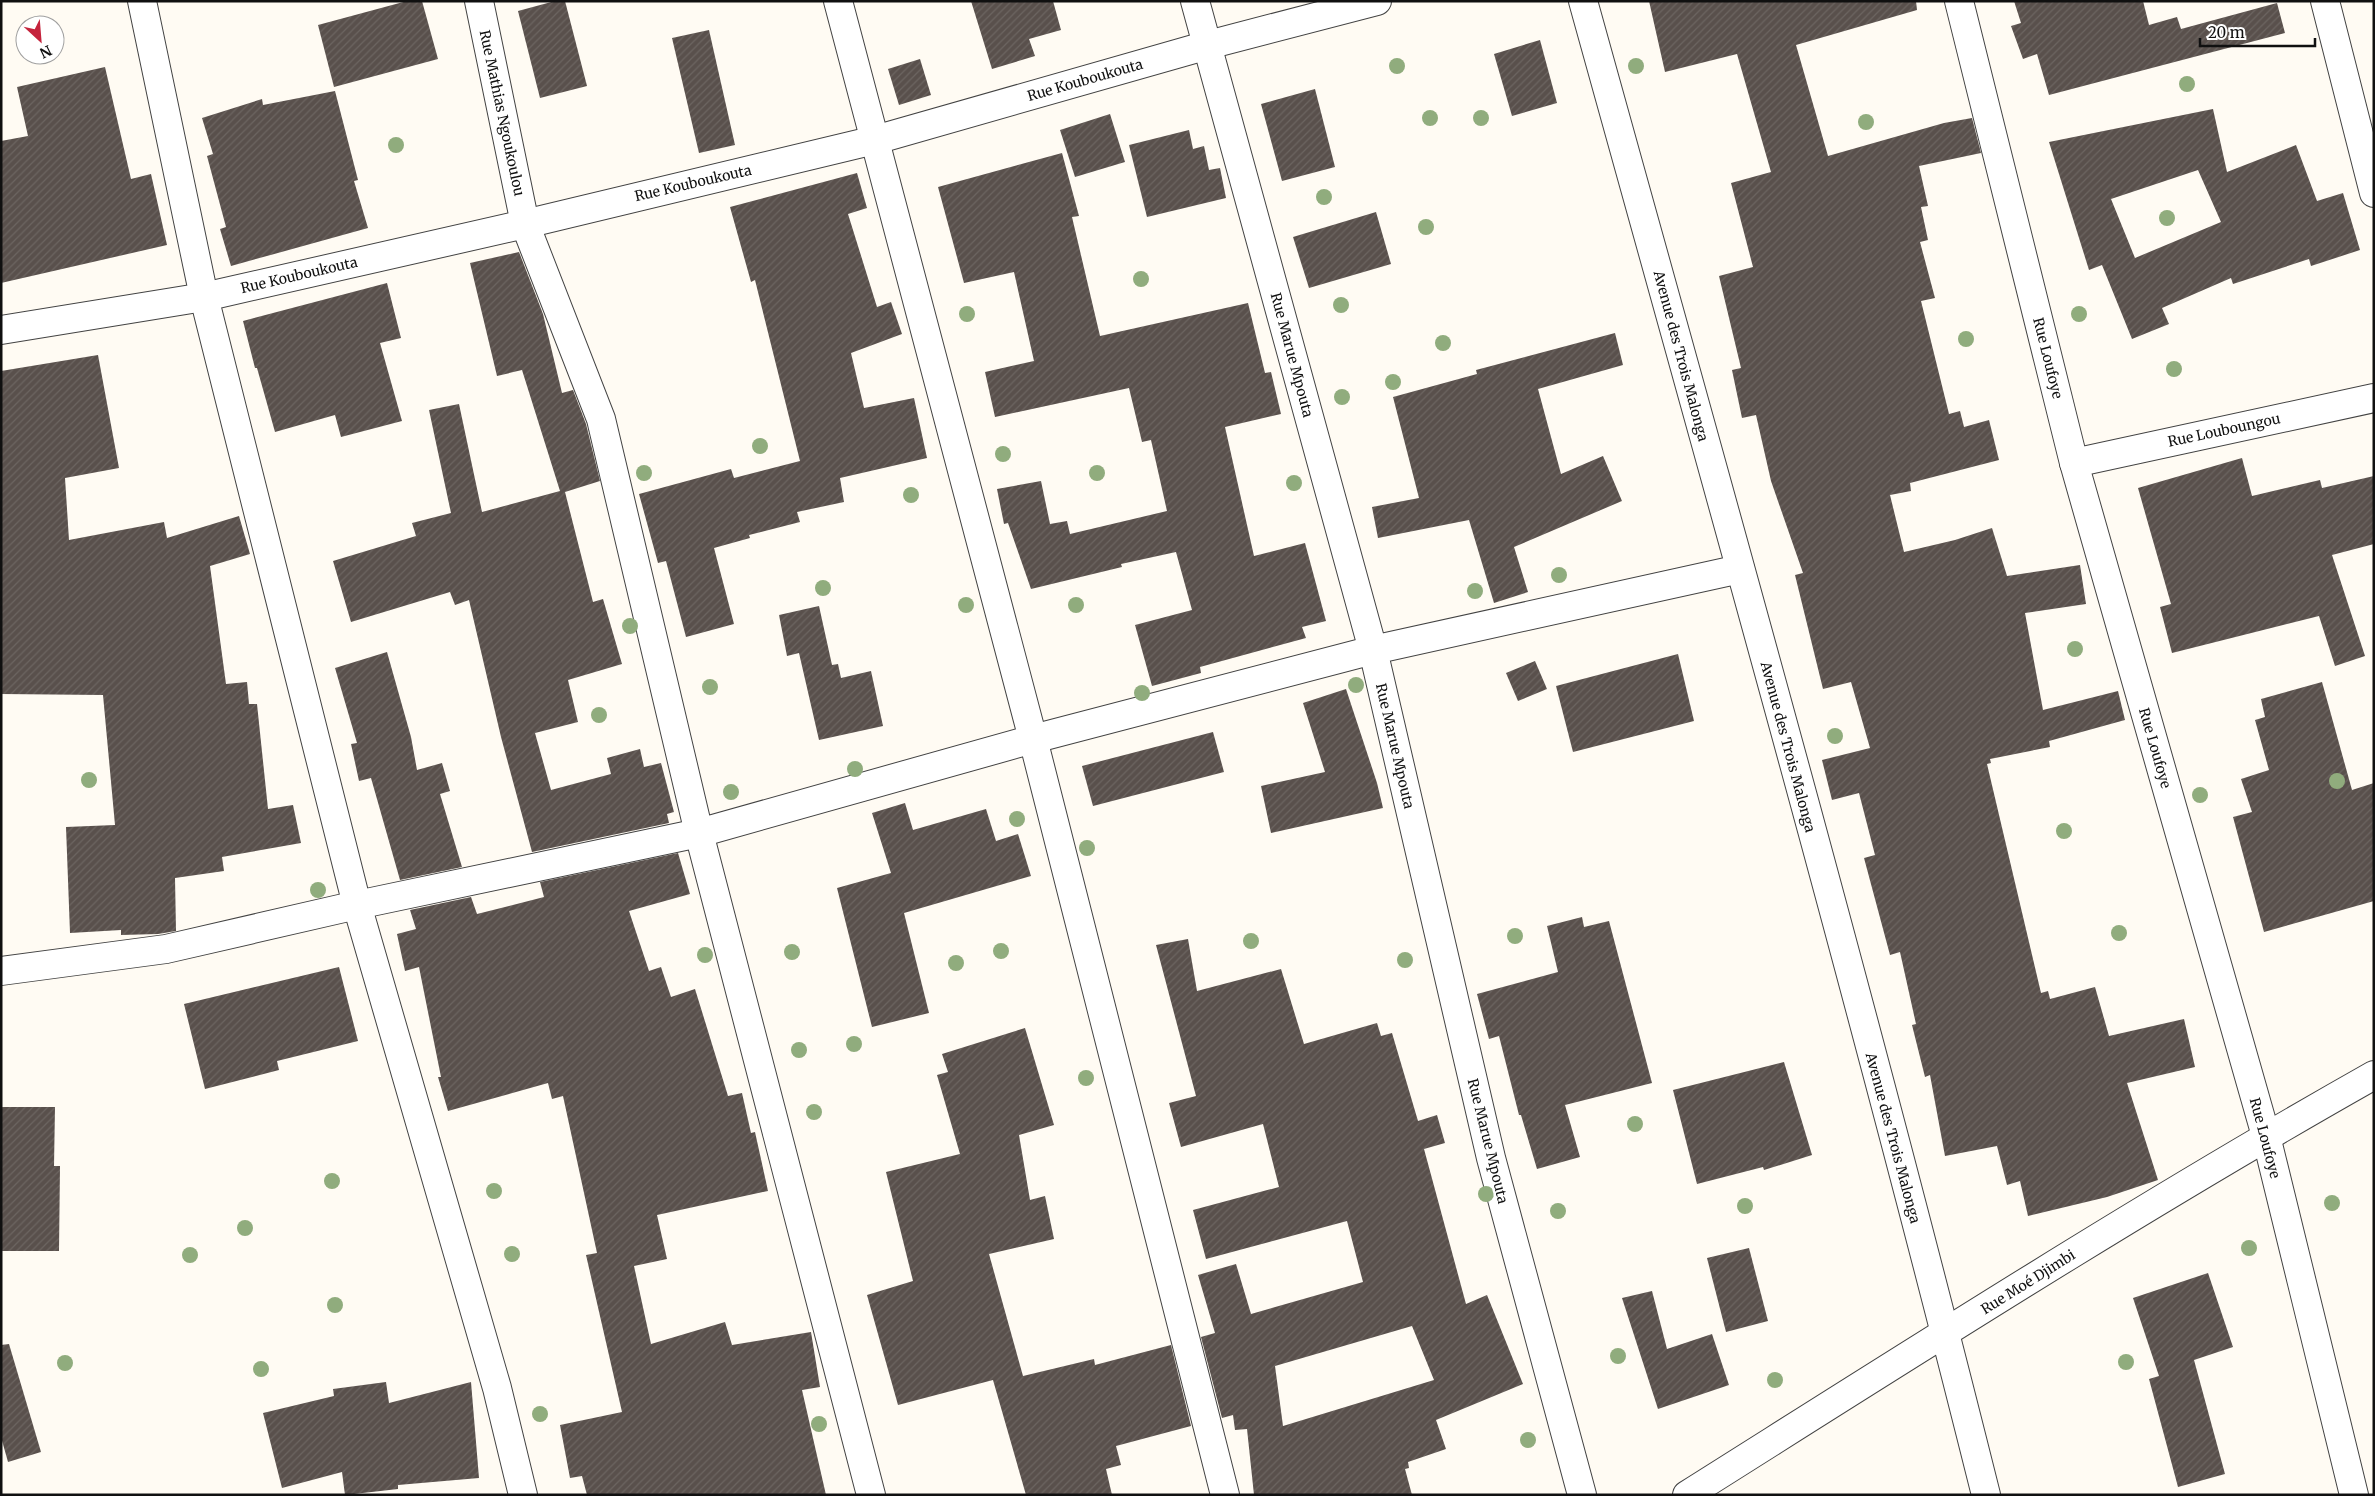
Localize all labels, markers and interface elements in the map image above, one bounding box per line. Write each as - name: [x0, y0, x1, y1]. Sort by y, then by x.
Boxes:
- north arrow: [15, 15, 65, 65]
- scale bar: [2200, 15, 2315, 47]
- text: 20 m: [2208, 23, 2245, 42]
- street label: Rue Mathias Ngoukoulou: [476, 28, 528, 198]
- text: N: [37, 41, 55, 62]
- street label: Rue Kouboukouta: [1025, 55, 1145, 105]
- street label: Rue Kouboukouta: [633, 161, 754, 205]
- street label: Rue Kouboukouta: [239, 253, 360, 297]
- street label: Avenue des Trois Malonga: [1649, 268, 1713, 444]
- street label: Rue Marue Mpouta: [1267, 291, 1317, 420]
- street label: Rue Loufoye: [2029, 316, 2067, 400]
- street label: Rue Louboungou: [2166, 409, 2282, 451]
- street label: Avenue des Trois Malonga: [1756, 659, 1820, 835]
- street label: Rue Marue Mpouta: [1372, 681, 1418, 811]
- street label: Rue Loufoye: [2135, 706, 2175, 790]
- street label: Avenue des Trois Malonga: [1861, 1050, 1925, 1226]
- street label: Rue Marue Mpouta: [1464, 1077, 1512, 1206]
- street label: Rue Loufoye: [2246, 1096, 2284, 1180]
- street label: Rue Moé Djimbi: [1978, 1246, 2079, 1318]

